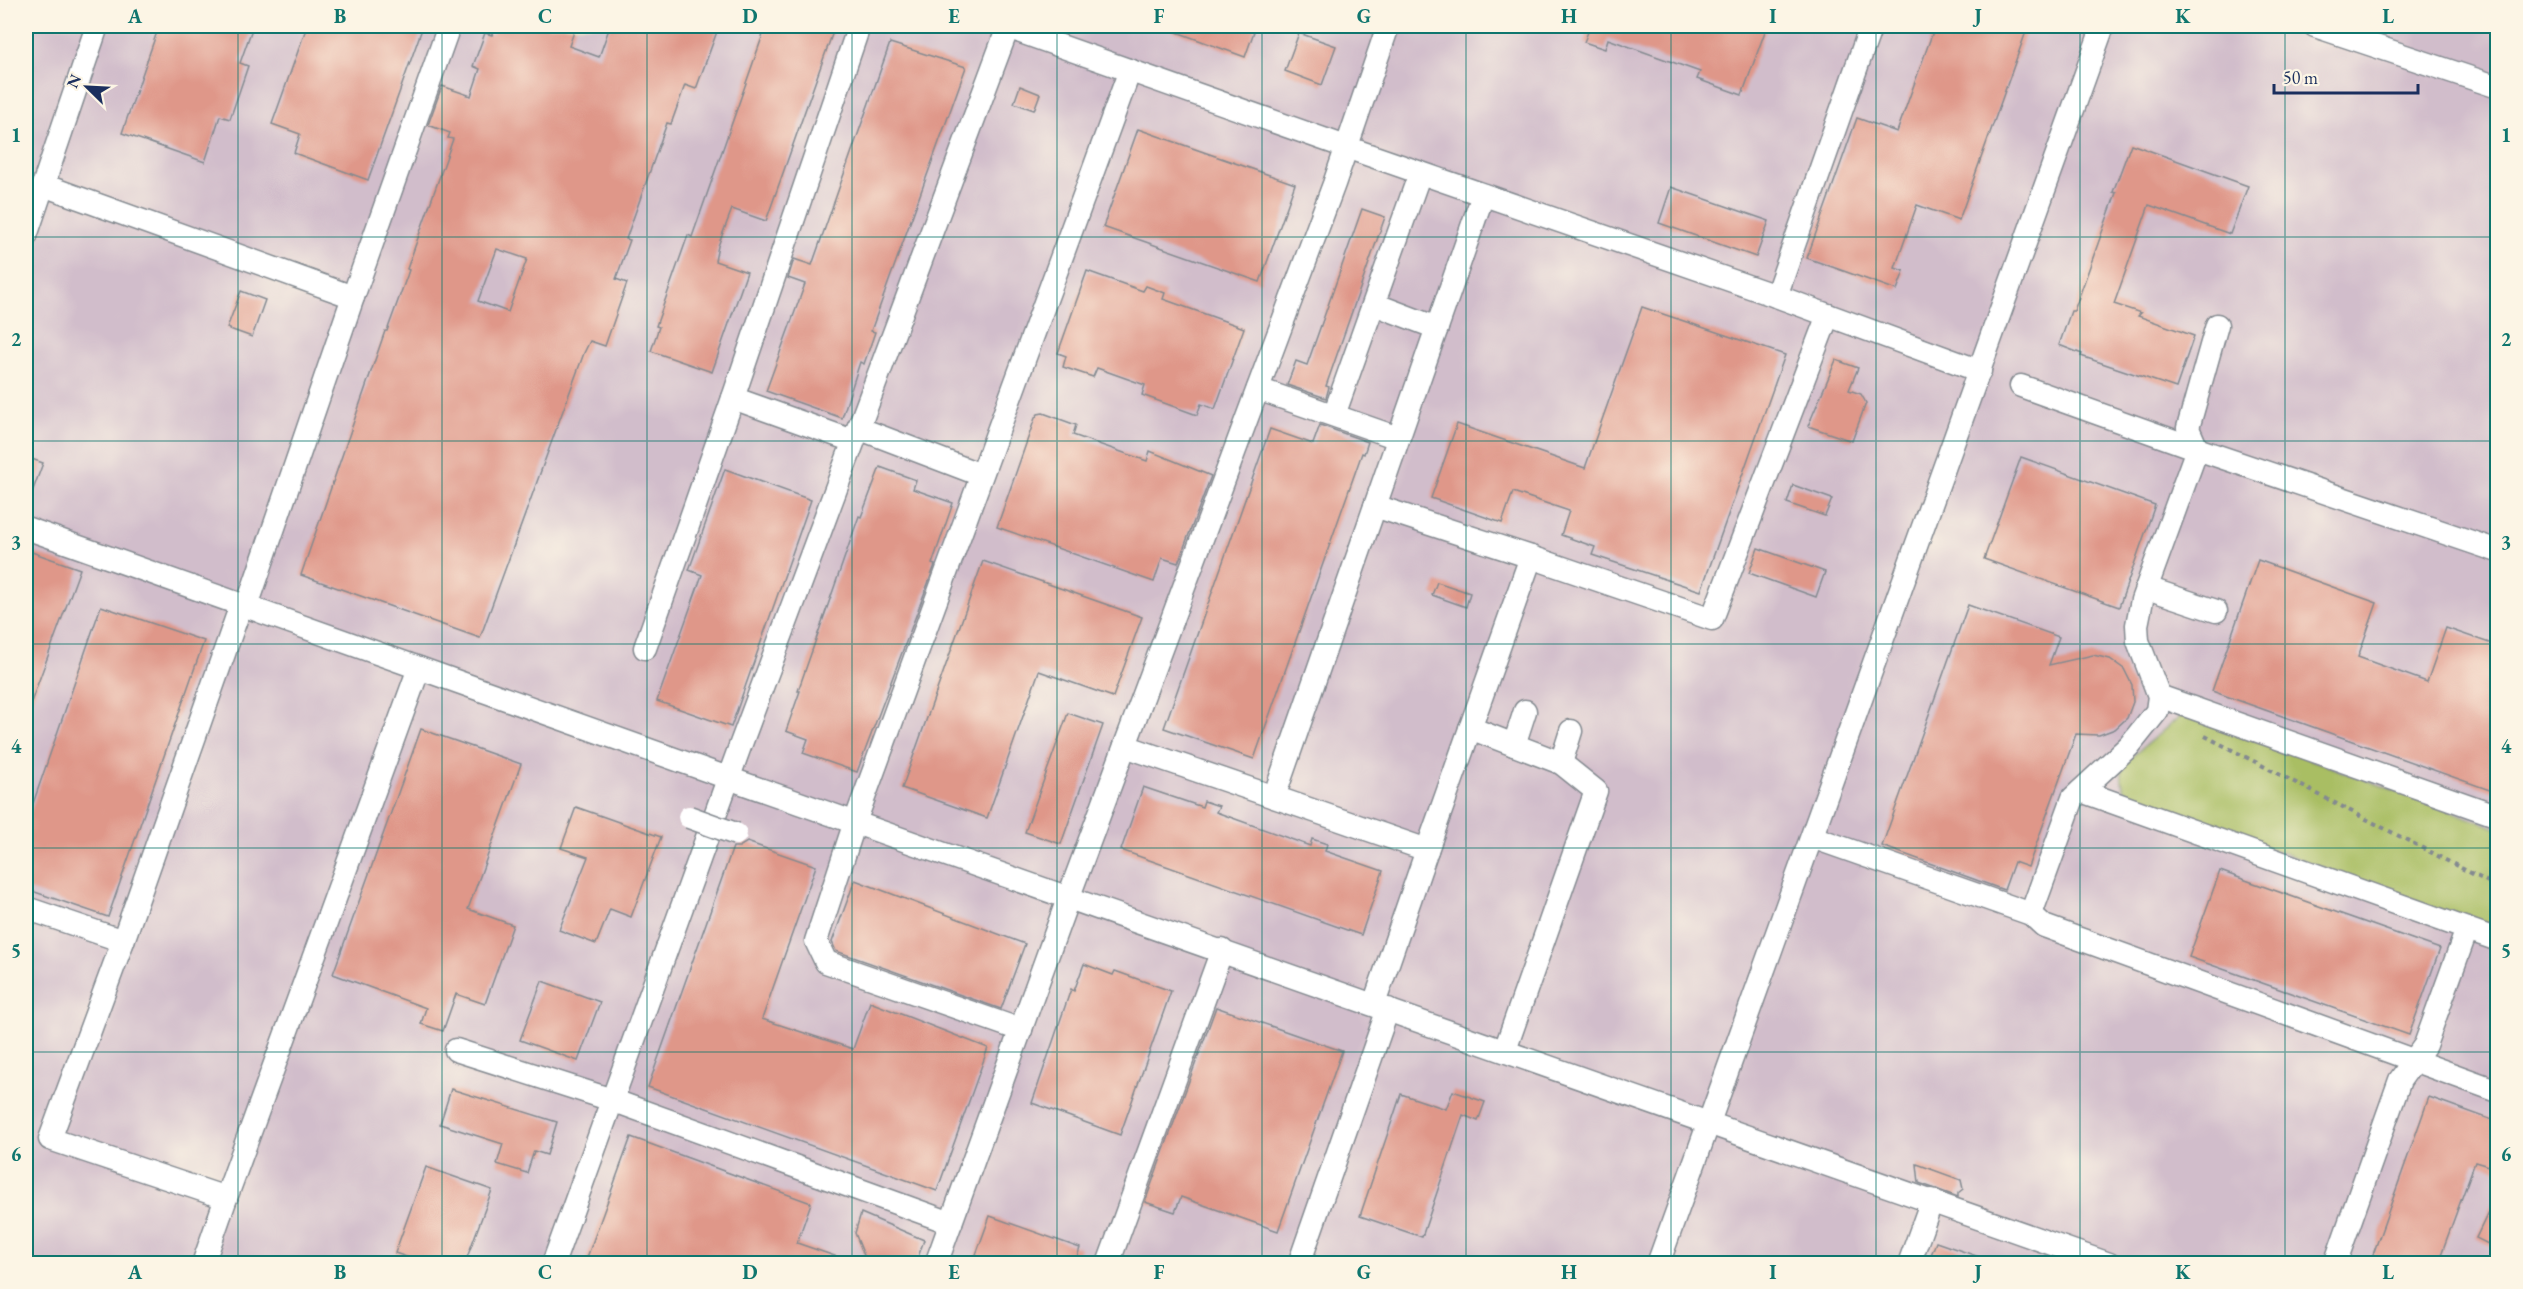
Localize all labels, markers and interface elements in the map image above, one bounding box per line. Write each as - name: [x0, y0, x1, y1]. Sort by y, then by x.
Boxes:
- text: A: [127, 3, 143, 29]
- text: B: [334, 3, 346, 29]
- text: C: [538, 3, 552, 29]
- text: D: [742, 3, 758, 29]
- text: E: [948, 3, 960, 29]
- text: F: [1154, 3, 1165, 29]
- text: G: [1357, 3, 1371, 29]
- text: H: [1561, 3, 1577, 29]
- text: I: [1769, 3, 1777, 29]
- text: J: [1972, 3, 1982, 29]
- text: K: [2175, 3, 2191, 29]
- text: L: [2382, 3, 2394, 29]
- north arrow: [57, 57, 117, 117]
- scale bar: [2274, 57, 2418, 95]
- text: 50 m: [2283, 66, 2318, 89]
- text: N: [62, 71, 86, 91]
- text: 1: [11, 122, 21, 148]
- text: 1: [2501, 122, 2511, 148]
- text: 2: [11, 326, 22, 352]
- text: 2: [2501, 326, 2512, 352]
- text: 3: [11, 529, 21, 555]
- text: 3: [2501, 529, 2511, 555]
- text: 4: [11, 733, 22, 759]
- text: 4: [2501, 733, 2512, 759]
- text: 5: [11, 937, 21, 963]
- text: 5: [2501, 937, 2511, 963]
- text: 6: [11, 1141, 22, 1167]
- text: 6: [2501, 1141, 2512, 1167]
- text: A: [127, 1259, 143, 1285]
- text: B: [334, 1259, 346, 1285]
- text: C: [538, 1259, 552, 1285]
- text: D: [742, 1259, 758, 1285]
- text: E: [948, 1259, 960, 1285]
- text: F: [1154, 1259, 1165, 1285]
- text: G: [1357, 1259, 1371, 1285]
- text: H: [1561, 1259, 1577, 1285]
- text: I: [1769, 1259, 1777, 1285]
- text: J: [1972, 1259, 1982, 1285]
- text: K: [2175, 1259, 2191, 1285]
- text: L: [2382, 1259, 2394, 1285]

